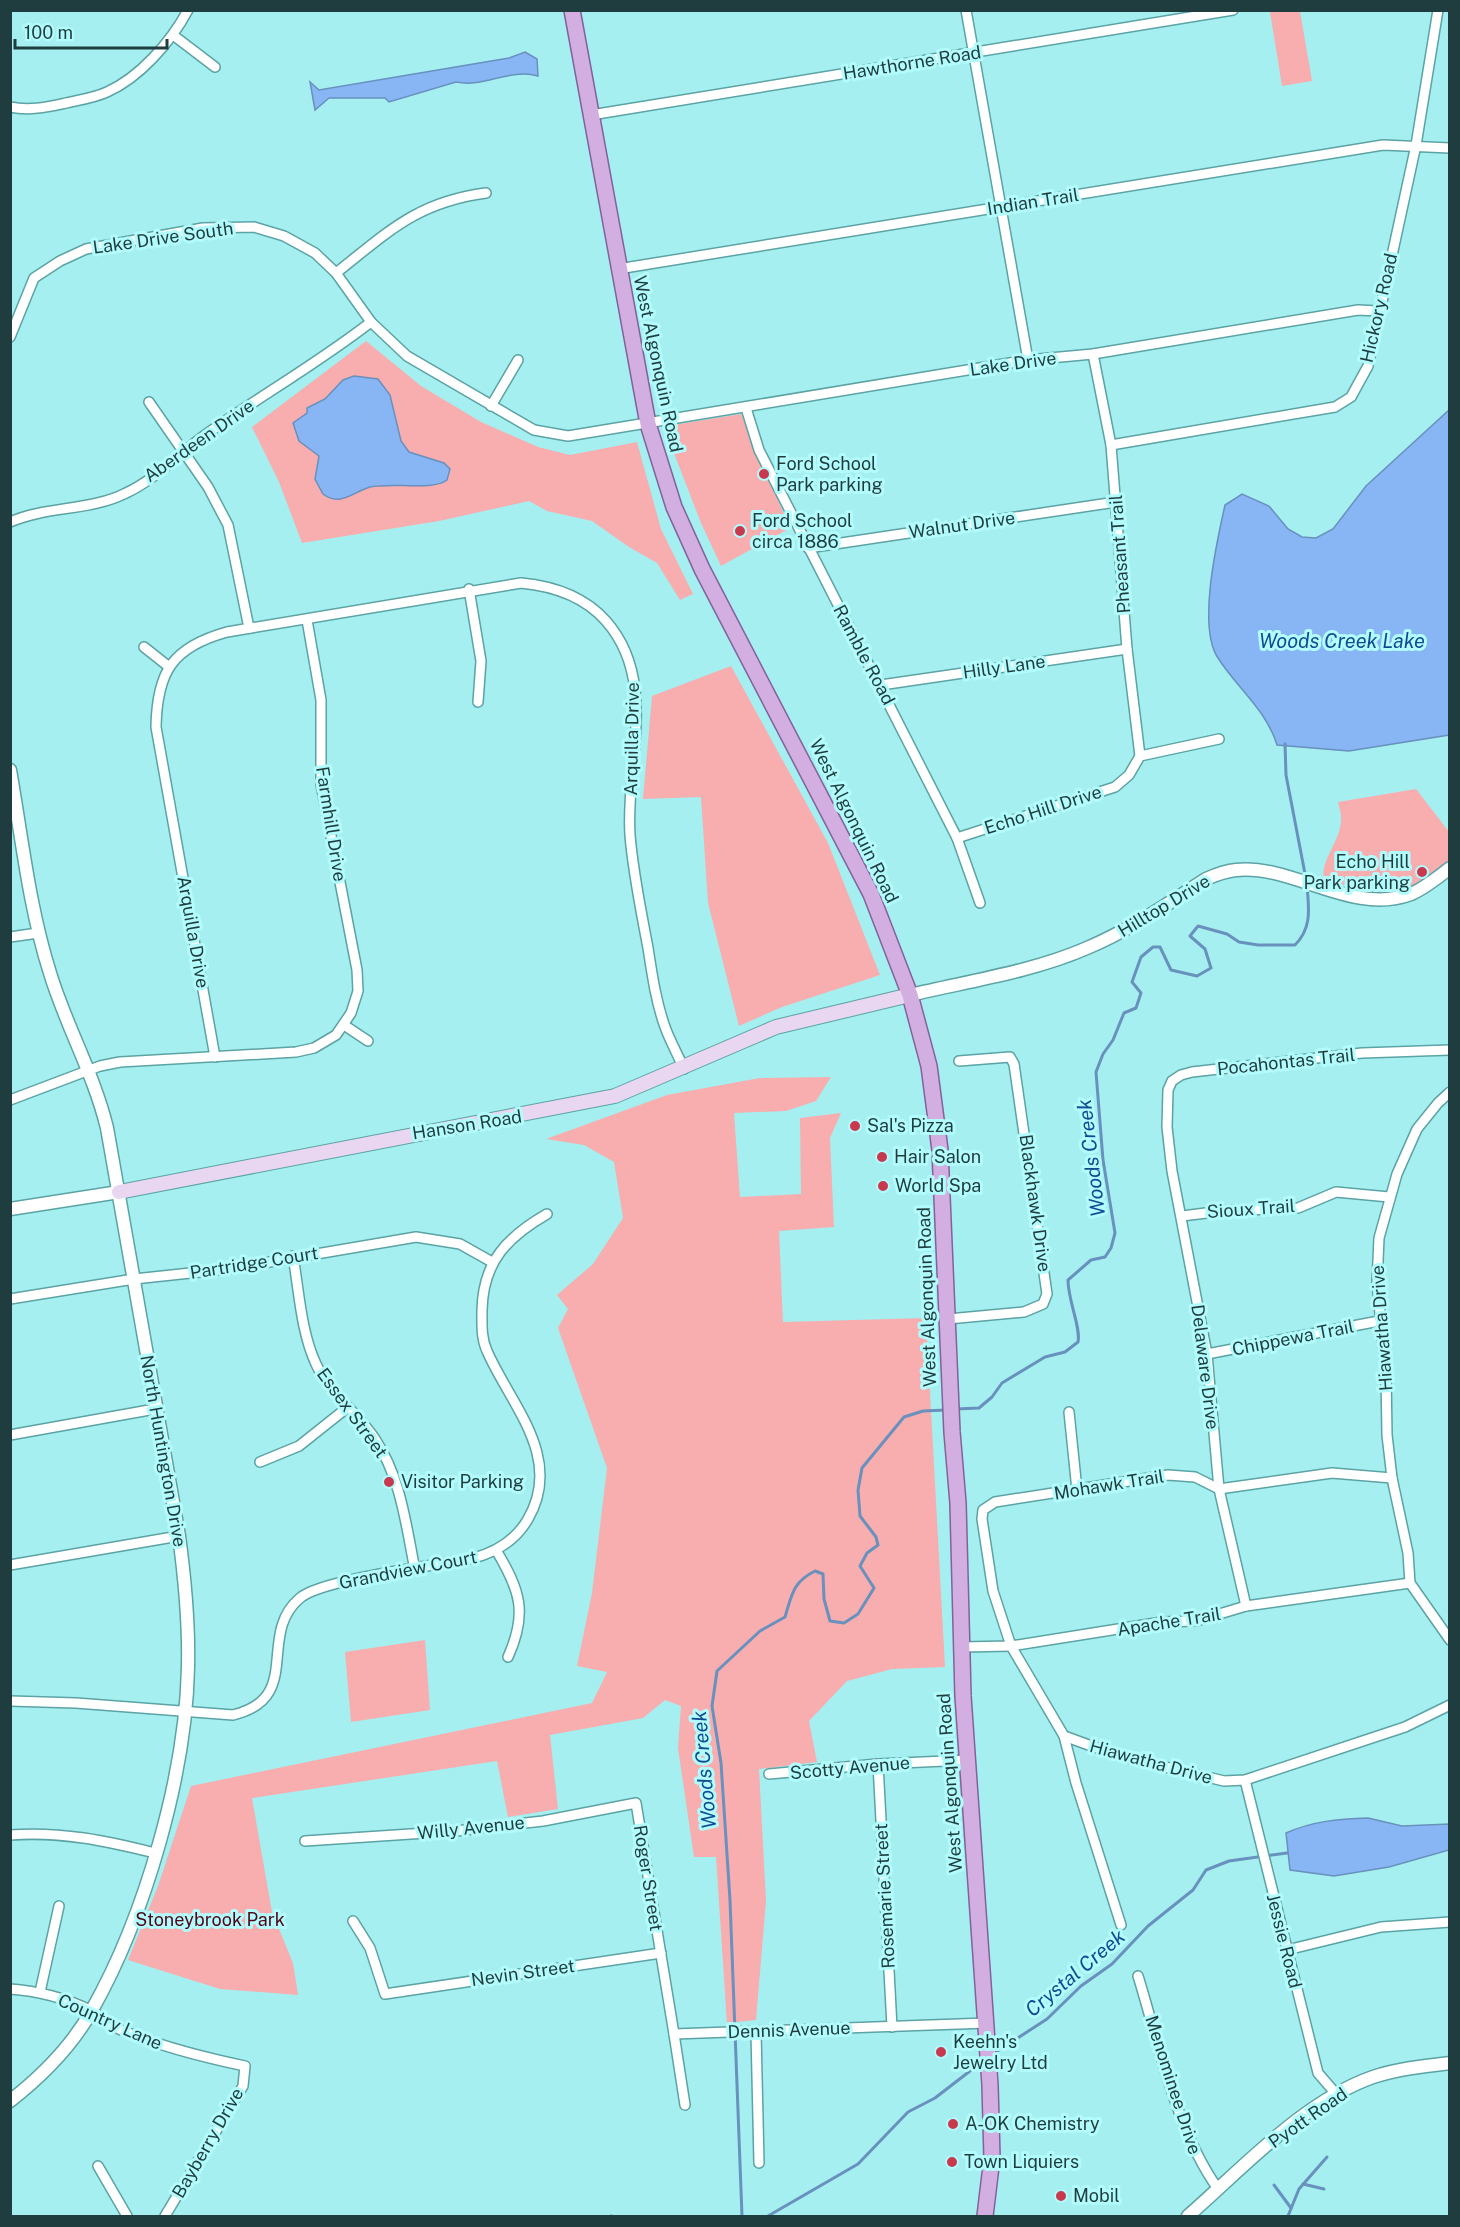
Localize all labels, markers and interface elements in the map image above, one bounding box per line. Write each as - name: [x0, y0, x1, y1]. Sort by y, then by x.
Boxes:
- scale bar: [15, 12, 166, 50]
- text: 100 m: [24, 22, 73, 43]
- street label: Hawthorne Road: [841, 41, 982, 84]
- street label: Indian Trail: [986, 184, 1080, 219]
- street label: Lake Drive South: [91, 217, 234, 258]
- street label: Hickory Road: [1356, 251, 1401, 365]
- street label: West Algonquin Road: [630, 274, 687, 454]
- street label: Lake Drive: [968, 347, 1058, 380]
- street label: Aberdeen Drive: [140, 395, 258, 486]
- place label: Ford School Park parking: [776, 453, 883, 495]
- marker: Ford School Park parking: [757, 467, 771, 481]
- street label: Pheasant Trail: [1105, 494, 1134, 614]
- street label: Walnut Drive: [907, 507, 1016, 542]
- place label: Ford School circa 1886: [752, 510, 853, 552]
- marker: Ford School circa 1886: [733, 524, 747, 538]
- street label: Ramble Road: [829, 601, 900, 708]
- water label: Woods Creek Lake: [1259, 629, 1425, 653]
- street label: Hilly Lane: [961, 650, 1047, 683]
- street label: Arquilla Drive: [620, 682, 643, 796]
- street label: West Algonquin Road: [806, 735, 903, 906]
- street label: Farmhill Drive: [312, 765, 351, 883]
- street label: Echo Hill Drive: [982, 781, 1104, 838]
- place label: Echo Hill Park parking: [1303, 851, 1410, 893]
- marker: Echo Hill Park parking: [1415, 865, 1429, 879]
- street label: Hilltop Drive: [1114, 870, 1213, 941]
- street label: Arquilla Drive: [173, 874, 214, 990]
- street label: Pocahontas Trail: [1216, 1044, 1356, 1079]
- water label: Woods Creek: [1072, 1098, 1110, 1218]
- street label: Hanson Road: [411, 1105, 523, 1144]
- place label: Sal's Pizza: [867, 1115, 954, 1136]
- marker: Sal's Pizza: [848, 1119, 862, 1133]
- street label: Blackhawk Drive: [1015, 1133, 1056, 1273]
- place label: Hair Salon: [894, 1146, 981, 1167]
- marker: Hair Salon: [875, 1150, 889, 1164]
- place label: World Spa: [895, 1175, 981, 1196]
- marker: World Spa: [876, 1179, 890, 1193]
- street label: Sioux Trail: [1206, 1195, 1296, 1222]
- street label: West Algonquin Road: [913, 1207, 940, 1387]
- street label: Partridge Court: [188, 1242, 319, 1283]
- street label: Hiawatha Drive: [1367, 1264, 1396, 1392]
- street label: Delaware Drive: [1187, 1303, 1224, 1431]
- street label: Chippewa Trail: [1230, 1315, 1356, 1360]
- street label: North Huntington Drive: [136, 1353, 191, 1549]
- street label: Essex Street: [313, 1364, 392, 1462]
- street label: Mohawk Trail: [1052, 1465, 1166, 1504]
- place label: Visitor Parking: [401, 1471, 524, 1492]
- marker: Visitor Parking: [382, 1475, 396, 1489]
- street label: Grandview Court: [337, 1546, 479, 1593]
- street label: Apache Trail: [1116, 1603, 1222, 1640]
- street label: West Algonquin Road: [933, 1693, 966, 1874]
- water label: Woods Creek: [687, 1710, 721, 1830]
- street label: Hiawatha Drive: [1088, 1735, 1215, 1788]
- street label: Scotty Avenue: [789, 1752, 911, 1783]
- street label: Willy Avenue: [416, 1811, 526, 1844]
- street label: Roger Street: [630, 1823, 667, 1932]
- street label: Rosemarie Street: [870, 1823, 899, 1969]
- street label: Jessie Road: [1263, 1891, 1306, 1990]
- park label: Stoneybrook Park: [135, 1909, 285, 1930]
- water label: Crystal Creek: [1020, 1924, 1130, 2022]
- street label: Nevin Street: [470, 1955, 576, 1990]
- street label: Country Lane: [55, 1989, 166, 2054]
- street label: Menominee Drive: [1141, 2013, 1206, 2157]
- street label: Dennis Avenue: [727, 2017, 851, 2042]
- place label: Keehn's Jewelry Ltd: [953, 2031, 1048, 2073]
- marker: Keehn's Jewelry Ltd: [934, 2045, 948, 2059]
- street label: Pyott Road: [1264, 2083, 1351, 2152]
- street label: Bayberry Drive: [168, 2084, 248, 2202]
- place label: A-OK Chemistry: [965, 2113, 1100, 2134]
- marker: A-OK Chemistry: [946, 2117, 960, 2131]
- place label: Town Liquiers: [964, 2151, 1079, 2172]
- marker: Town Liquiers: [945, 2155, 959, 2169]
- place label: Mobil: [1073, 2185, 1120, 2206]
- marker: Mobil: [1054, 2189, 1068, 2203]

